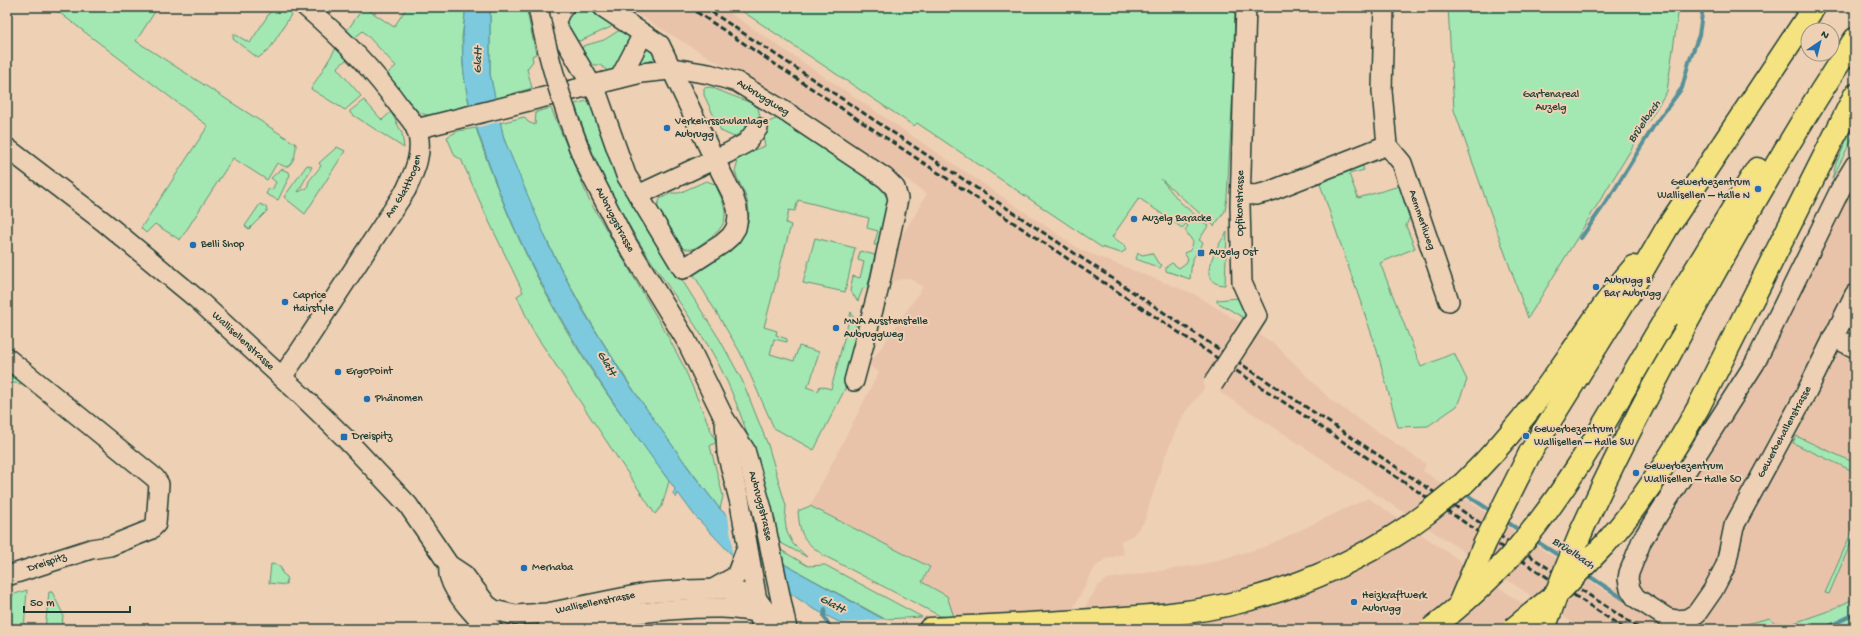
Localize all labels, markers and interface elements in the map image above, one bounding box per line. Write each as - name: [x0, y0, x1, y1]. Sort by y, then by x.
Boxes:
- north arrow: [1800, 22, 1840, 62]
- text: N: [1818, 28, 1831, 42]
- water label: Glatt: [472, 44, 487, 74]
- street label: Aubruggweg: [734, 77, 791, 119]
- park label: Gartenareal Auzelg: [1523, 89, 1580, 114]
- water label: Brüelbach: [1625, 98, 1665, 146]
- place label: Verkehrsschulanlage Aubrugg: [674, 116, 769, 141]
- marker: Verkehrsschulanlage Aubrugg: [662, 123, 672, 133]
- street label: Am Glattbogen: [383, 153, 425, 220]
- street label: Opfikonstrasse: [1233, 170, 1247, 237]
- place label: Gewerbezentrum Wallisellen – Halle N: [1657, 177, 1750, 202]
- marker: Gewerbezentrum Wallisellen – Halle N: [1753, 184, 1763, 194]
- street label: Aubruggstrasse: [593, 185, 637, 255]
- street label: Aemmerliweg: [1406, 188, 1437, 252]
- place label: Auzelg Baracke: [1142, 213, 1212, 225]
- marker: Auzelg Baracke: [1129, 214, 1139, 224]
- place label: Belli Shop: [200, 239, 245, 251]
- marker: Belli Shop: [188, 240, 198, 250]
- place label: Auzelg Ost: [1209, 247, 1259, 259]
- marker: Auzelg Ost: [1196, 248, 1206, 258]
- place label: Aubrugg & Bar Aubrugg: [1603, 275, 1661, 300]
- marker: Aubrugg & Bar Aubrugg: [1591, 282, 1601, 292]
- place label: Caprice Hairstyle: [293, 290, 334, 315]
- marker: Caprice Hairstyle: [280, 297, 290, 307]
- street label: Wallisellenstrasse: [209, 309, 277, 373]
- place label: MNA Ausstenstelle Aubruggweg: [844, 316, 928, 341]
- marker: MNA Ausstenstelle Aubruggweg: [831, 323, 841, 333]
- water label: Glatt: [593, 349, 620, 381]
- place label: ErgoPoint: [346, 366, 394, 378]
- marker: ErgoPoint: [333, 367, 343, 377]
- street label: Gewerbehallenstrasse: [1755, 384, 1814, 480]
- place label: Phänomen: [374, 393, 424, 405]
- marker: Phänomen: [362, 394, 372, 404]
- place label: Gewerbezentrum Wallisellen – Halle SW: [1534, 424, 1634, 449]
- place label: Dreispitz: [351, 431, 393, 443]
- marker: Gewerbezentrum Wallisellen – Halle SW: [1521, 431, 1531, 441]
- marker: Dreispitz: [339, 432, 349, 442]
- place label: Gewerbezentrum Wallisellen – Halle SO: [1644, 461, 1742, 486]
- marker: Gewerbezentrum Wallisellen – Halle SO: [1631, 468, 1641, 478]
- street label: Aubruggstrasse: [745, 470, 775, 542]
- water label: Brüelbach: [1549, 535, 1597, 574]
- street label: Dreispitz: [25, 551, 69, 575]
- place label: Merhaba: [532, 562, 574, 574]
- marker: Merhaba: [519, 563, 529, 573]
- scale bar: [24, 588, 130, 614]
- street label: Wallisellenstrasse: [555, 589, 637, 617]
- place label: Heizkraftwerk Aubrugg: [1362, 589, 1428, 615]
- water label: Glatt: [817, 593, 849, 618]
- text: 50 m: [30, 597, 55, 611]
- marker: Heizkraftwerk Aubrugg: [1349, 597, 1359, 607]

